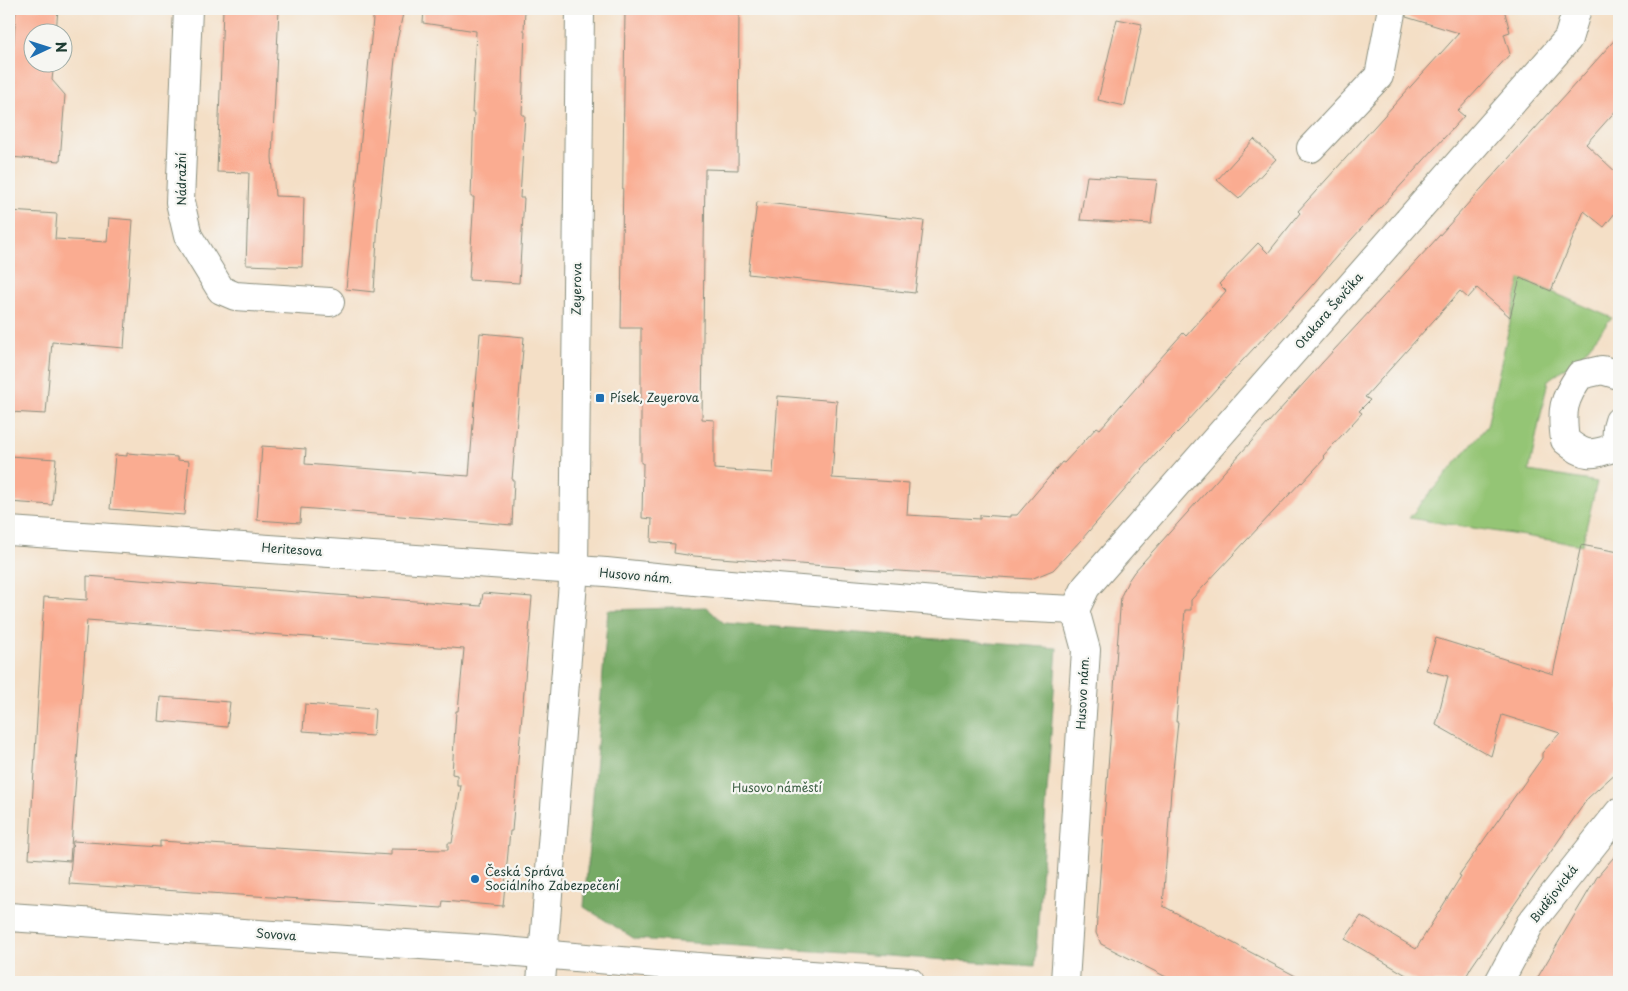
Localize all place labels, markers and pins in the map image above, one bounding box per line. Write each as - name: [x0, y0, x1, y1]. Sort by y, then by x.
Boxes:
- place label: Písek, Zeyerova: [610, 388, 700, 406]
- marker: Písek, Zeyerova: [594, 392, 606, 404]
- place label: Česká Správa Sociálního Zabezpečení: [485, 862, 619, 894]
- marker: Česká Správa Sociálního Zabezpečení: [469, 873, 481, 885]

